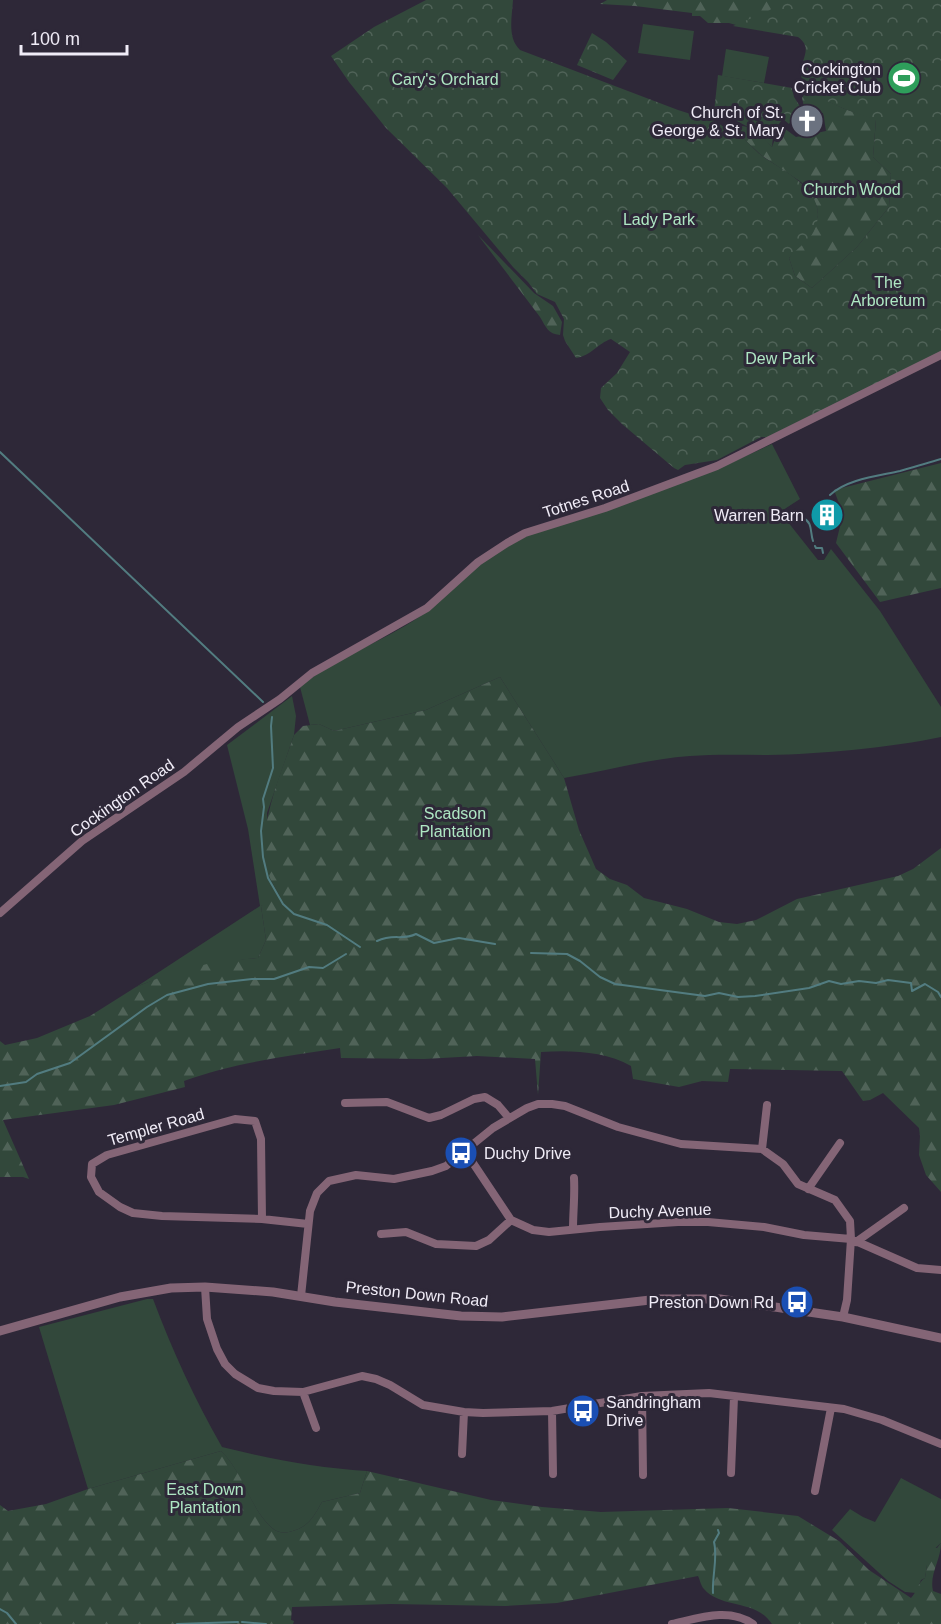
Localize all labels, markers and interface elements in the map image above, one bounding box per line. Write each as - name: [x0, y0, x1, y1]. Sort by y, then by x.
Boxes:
- scale bar: [21, 18, 128, 56]
- text: 100 m: [30, 29, 80, 49]
- sports icon: Cockington Cricket Club: [886, 60, 922, 96]
- place label: Cockington Cricket Club: [794, 61, 881, 96]
- park label: Cary's Orchard: [391, 71, 499, 88]
- church icon: Church of St. George & St. Mary: [789, 103, 825, 139]
- place label: Church of St. George & St. Mary: [652, 104, 784, 139]
- park label: Church Wood: [803, 181, 901, 198]
- park label: Lady Park: [623, 211, 696, 228]
- park label: The Arboretum: [851, 274, 925, 309]
- park label: Dew Park: [745, 350, 816, 367]
- street label: Totnes Road: [541, 477, 631, 521]
- building icon: Warren Barn: [809, 497, 845, 533]
- place label: Warren Barn: [714, 507, 804, 524]
- street label: Cockington Road: [67, 756, 177, 840]
- park label: Scadson Plantation: [419, 805, 491, 840]
- street label: Templer Road: [106, 1105, 206, 1149]
- bus stop icon: Duchy Drive: [443, 1135, 479, 1171]
- place label: Duchy Drive: [484, 1145, 571, 1162]
- street label: Duchy Avenue: [608, 1201, 712, 1221]
- street label: Preston Down Road: [345, 1278, 489, 1310]
- bus stop icon: Preston Down Rd: [779, 1284, 815, 1320]
- place label: Preston Down Rd: [649, 1294, 774, 1311]
- bus stop icon: Sandringham Drive: [565, 1393, 601, 1429]
- place label: Sandringham Drive: [606, 1394, 701, 1429]
- park label: East Down Plantation: [166, 1481, 244, 1516]

